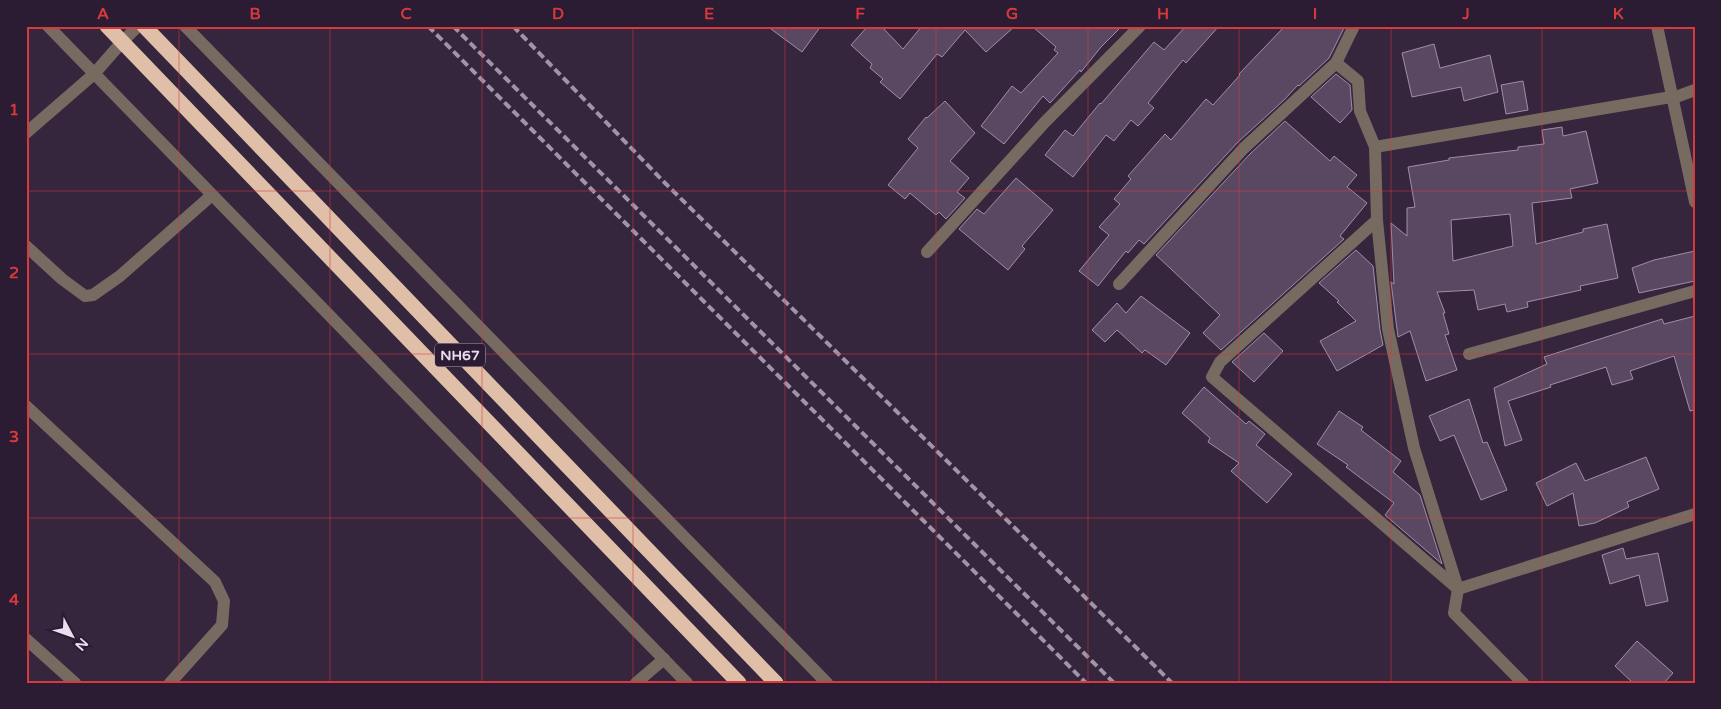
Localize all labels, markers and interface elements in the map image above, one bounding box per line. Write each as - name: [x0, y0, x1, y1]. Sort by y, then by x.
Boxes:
- text: A: [97, 4, 109, 24]
- text: B: [249, 4, 261, 24]
- text: C: [400, 4, 412, 24]
- text: D: [552, 4, 564, 24]
- text: E: [704, 4, 714, 24]
- text: F: [855, 4, 865, 24]
- text: G: [1006, 4, 1018, 24]
- text: H: [1157, 4, 1169, 24]
- text: I: [1313, 4, 1317, 24]
- text: J: [1461, 4, 1470, 24]
- text: K: [1613, 4, 1624, 24]
- text: 1: [9, 100, 19, 120]
- text: 2: [9, 263, 19, 283]
- road number: NH67: [435, 344, 485, 366]
- text: 3: [9, 427, 19, 447]
- text: 4: [9, 590, 19, 610]
- north arrow: [48, 612, 98, 662]
- text: N: [71, 634, 92, 654]

